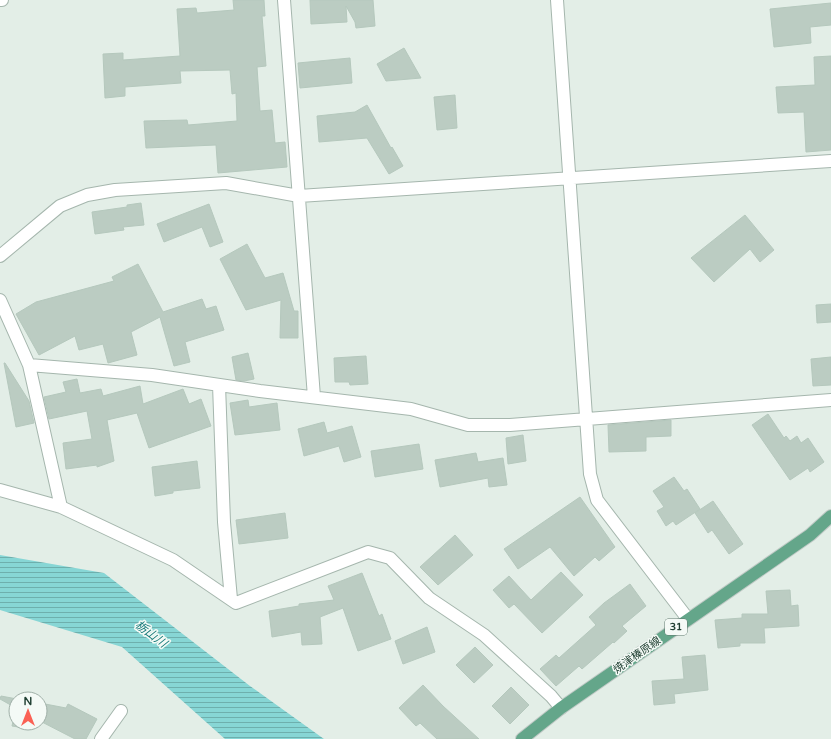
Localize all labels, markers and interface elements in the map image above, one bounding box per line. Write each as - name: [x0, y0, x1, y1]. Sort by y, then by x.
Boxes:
- water label: 栃山川: [132, 618, 171, 652]
- road number: 31: [665, 619, 687, 635]
- street label: 焼津榛原線: [611, 634, 663, 676]
- north arrow: [8, 691, 48, 731]
- text: N: [24, 695, 32, 708]

